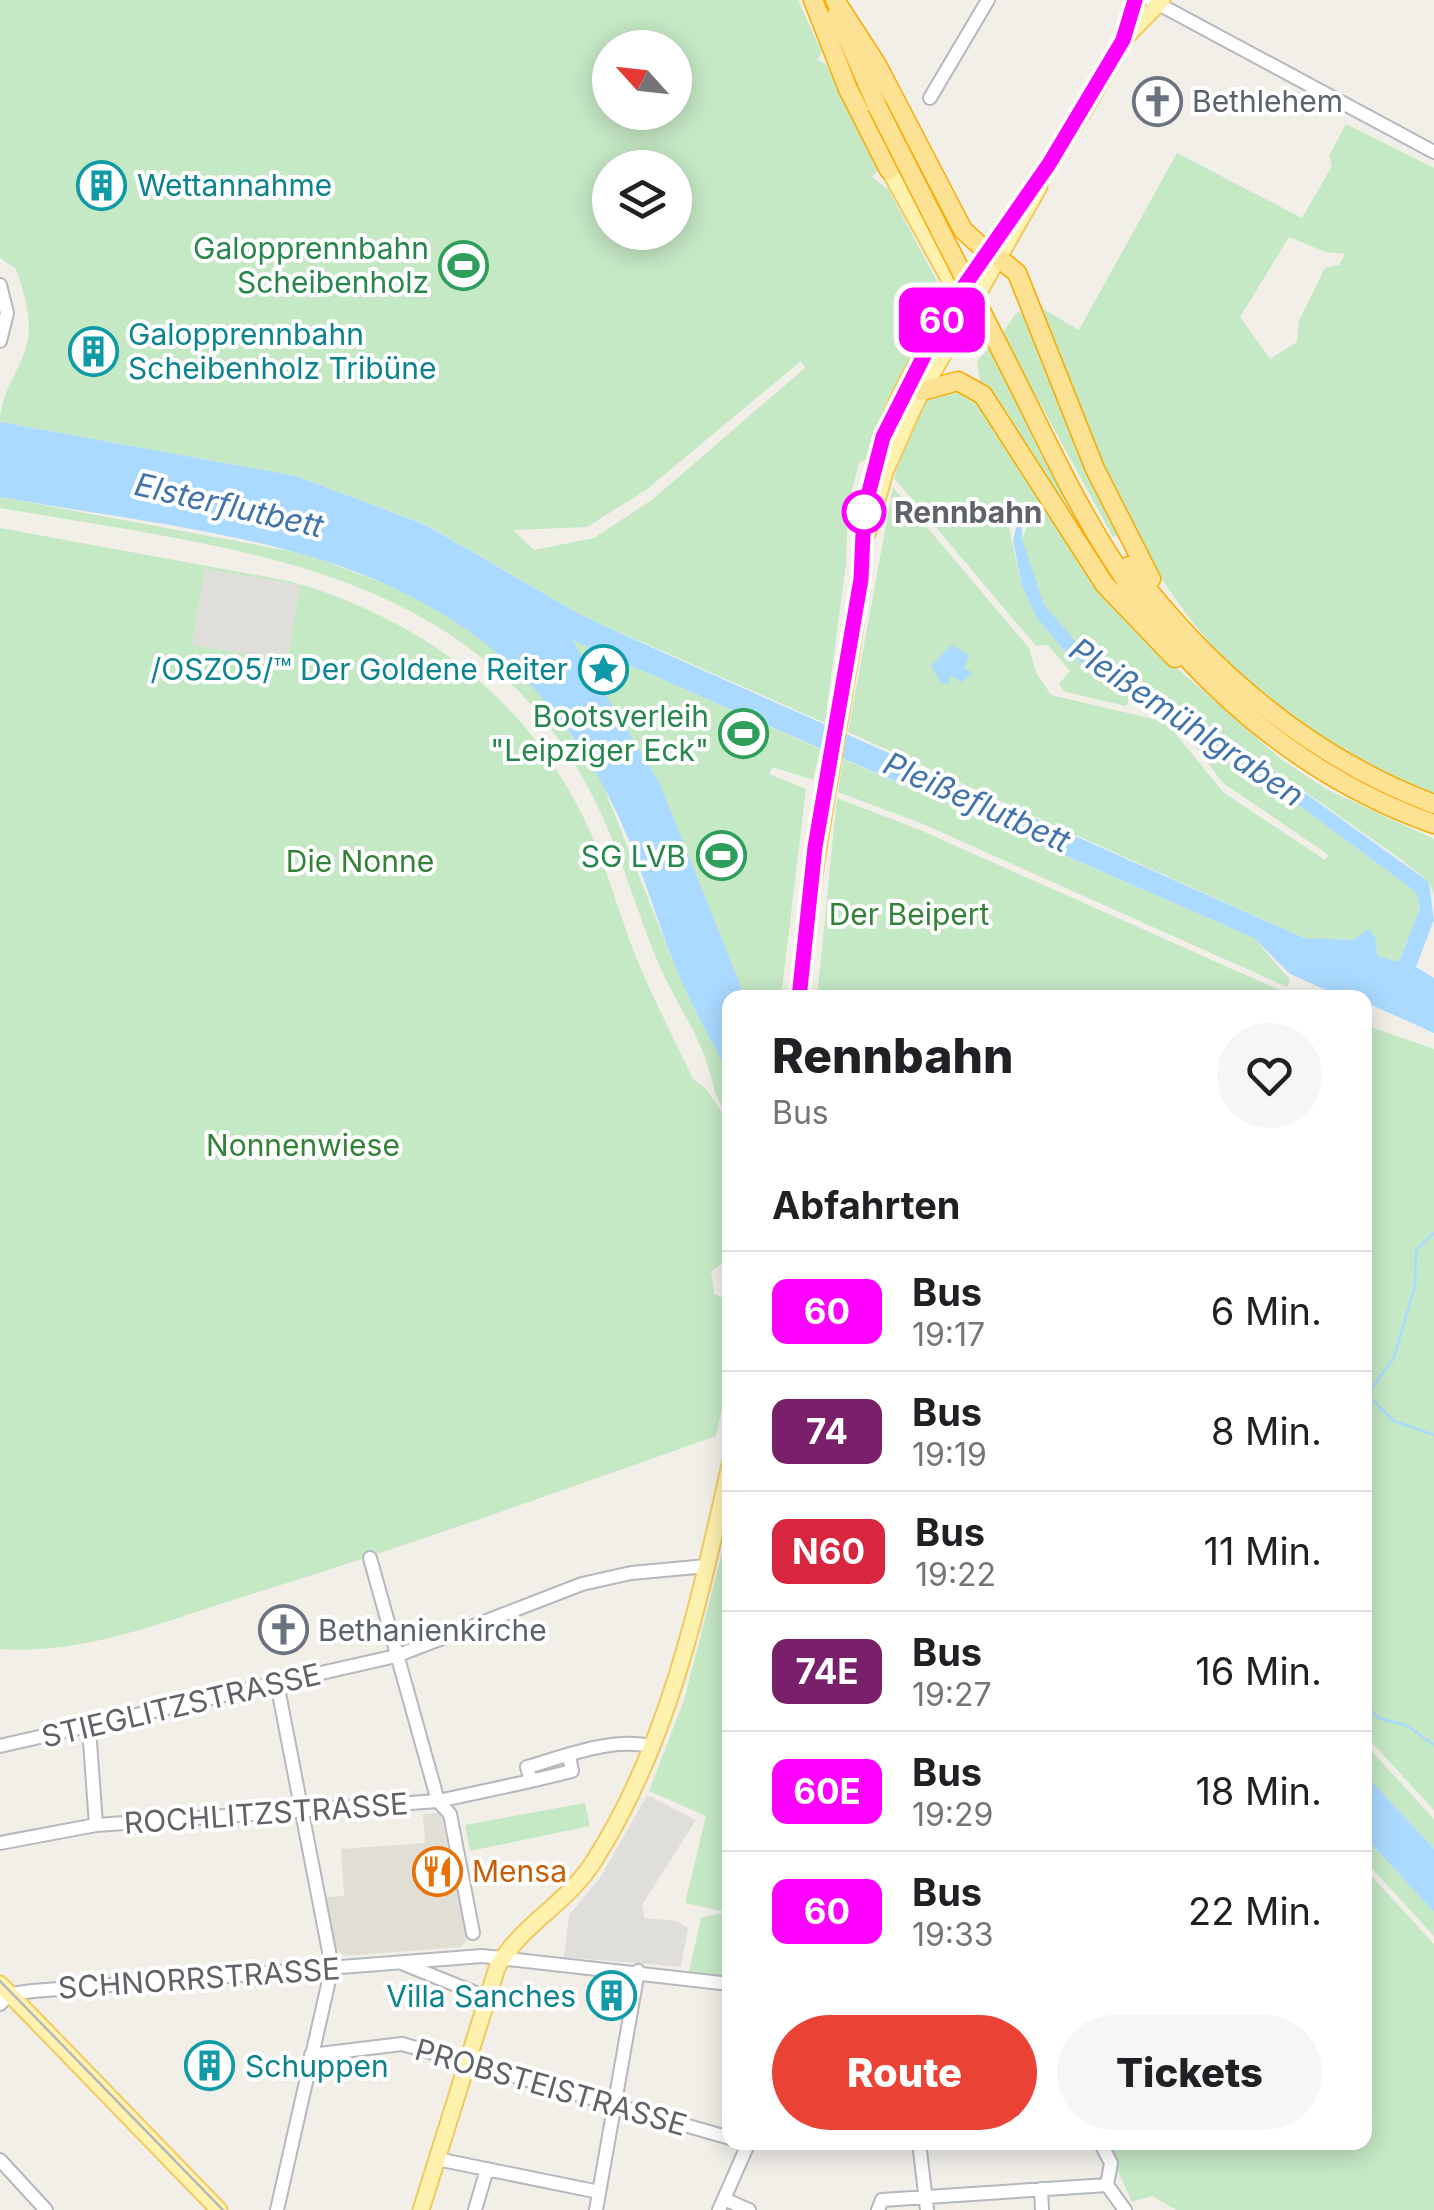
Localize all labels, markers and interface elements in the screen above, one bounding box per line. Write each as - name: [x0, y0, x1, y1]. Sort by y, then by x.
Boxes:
- north arrow: [592, 30, 692, 130]
- map controls: [592, 30, 692, 250]
- church icon: Bethlehem: [1131, 75, 1183, 127]
- place label: Bethlehem: [1192, 83, 1343, 119]
- button: layers: [592, 150, 692, 250]
- building icon: Wettannahme: [76, 159, 128, 211]
- place label: Wettannahme: [137, 167, 332, 203]
- place label: Galopprennbahn Scheibenholz: [193, 230, 429, 300]
- sports icon: Galopprennbahn Scheibenholz: [438, 239, 490, 291]
- line badge: 60: [897, 288, 987, 352]
- text: 60: [919, 299, 965, 341]
- place label: Galopprennbahn Scheibenholz Tribüne: [128, 316, 436, 386]
- building icon: Galopprennbahn Scheibenholz Tribüne: [67, 325, 119, 377]
- water label: Elsterflutbett: [131, 464, 328, 546]
- marker: Rennbahn: [843, 491, 885, 533]
- place label: Rennbahn: [894, 494, 1043, 530]
- water label: Pleißemühlgraben: [1063, 629, 1311, 815]
- place icon: /OSZO5/™ Der Goldene Reiter: [577, 643, 629, 695]
- place label: /OSZO5/™ Der Goldene Reiter: [150, 651, 568, 687]
- place label: Bootsverleih "Leipziger Eck": [490, 698, 709, 768]
- sports icon: Bootsverleih "Leipziger Eck": [718, 707, 770, 759]
- water label: Pleißeflutbett: [878, 744, 1077, 861]
- sports icon: SG LVB: [695, 830, 747, 882]
- place label: SG LVB: [581, 838, 686, 874]
- park label: Die Nonne: [286, 843, 434, 879]
- park label: Der Beipert: [829, 896, 990, 932]
- button: heart: [1217, 1023, 1322, 1128]
- text: Rennbahn: [772, 1026, 1013, 1085]
- text: Bus: [772, 1093, 829, 1132]
- park label: Nonnenwiese: [206, 1127, 400, 1163]
- text: Abfahrten: [772, 1182, 960, 1228]
- text: Bus: [912, 1269, 982, 1315]
- text: 6 Min.: [1211, 1288, 1322, 1334]
- text: 60: [804, 1290, 850, 1332]
- text: 19:17: [912, 1315, 985, 1354]
- text: Bus: [912, 1389, 982, 1435]
- text: 8 Min.: [1211, 1408, 1322, 1454]
- text: 74: [806, 1410, 848, 1452]
- text: 19:19: [912, 1435, 987, 1474]
- text: Bus: [915, 1509, 985, 1555]
- text: 11 Min.: [1203, 1528, 1322, 1574]
- text: N60: [792, 1530, 865, 1572]
- text: 19:22: [915, 1555, 996, 1594]
- church icon: Bethanienkirche: [257, 1604, 309, 1656]
- place label: Bethanienkirche: [318, 1612, 547, 1648]
- text: Bus: [912, 1629, 982, 1675]
- text: 16 Min.: [1195, 1648, 1322, 1694]
- text: 74E: [795, 1650, 859, 1692]
- street label: STIEGLITZSTRASSE: [38, 1655, 324, 1755]
- text: 19:27: [912, 1675, 992, 1714]
- text: Bus: [912, 1749, 982, 1795]
- text: 18 Min.: [1195, 1768, 1322, 1814]
- text: 60E: [793, 1770, 861, 1812]
- street label: ROCHLITZSTRASSE: [123, 1785, 409, 1841]
- text: 19:29: [912, 1795, 993, 1834]
- restaurant icon: Mensa: [411, 1845, 463, 1897]
- place label: Mensa: [472, 1853, 567, 1889]
- text: Bus: [912, 1869, 982, 1915]
- text: 22 Min.: [1188, 1888, 1322, 1934]
- text: 60: [804, 1890, 850, 1932]
- text: 19:33: [912, 1915, 994, 1954]
- street label: SCHNORRSTRASSE: [57, 1950, 341, 2006]
- building icon: Villa Sanches: [585, 1970, 637, 2022]
- place label: Villa Sanches: [386, 1978, 576, 2014]
- button: Route: [772, 2015, 1037, 2130]
- button: Tickets: [1057, 2015, 1322, 2130]
- street label: PROBSTEISTRASSE: [411, 2031, 691, 2143]
- building icon: Schuppen: [184, 2040, 236, 2092]
- place label: Schuppen: [245, 2048, 389, 2084]

